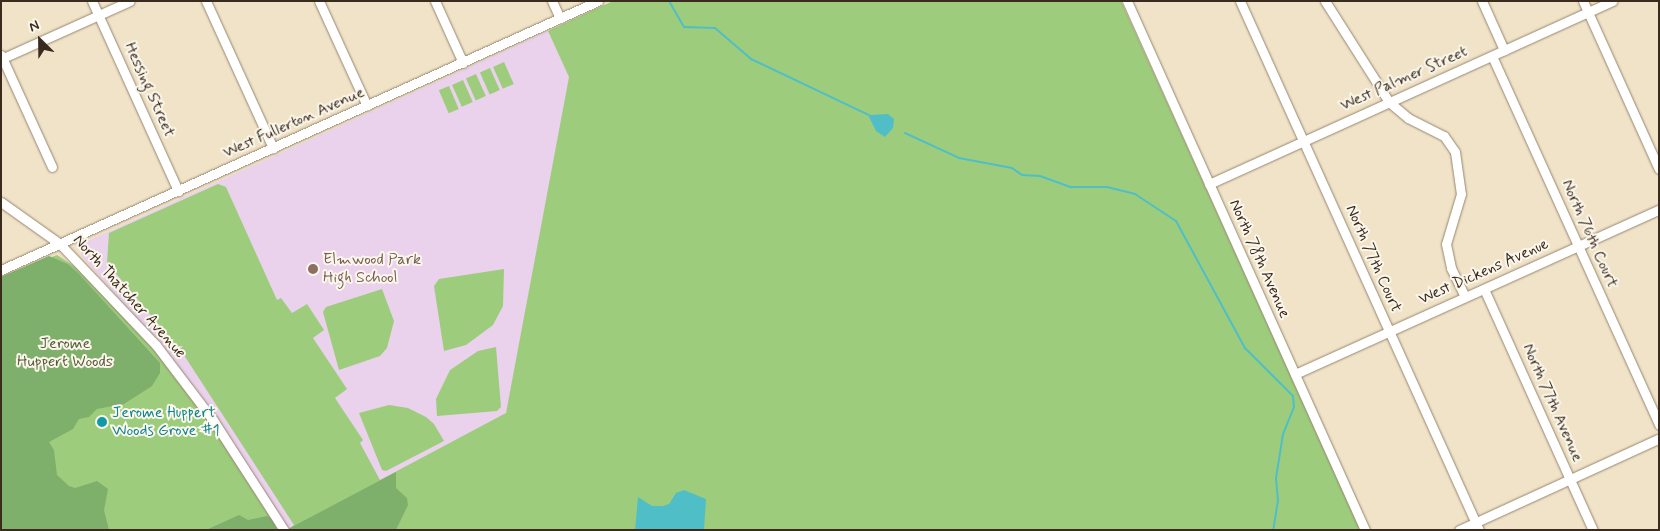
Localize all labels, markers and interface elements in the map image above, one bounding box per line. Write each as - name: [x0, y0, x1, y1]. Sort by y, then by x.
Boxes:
- north arrow: [15, 15, 65, 65]
- text: N: [26, 16, 42, 36]
- street label: Hessing Street: [120, 40, 178, 140]
- street label: West Palmer Street: [1336, 42, 1472, 116]
- street label: West Fullerton Avenue: [220, 83, 368, 163]
- street label: North 76th Court: [1557, 177, 1621, 291]
- street label: North 78th Avenue: [1224, 197, 1294, 321]
- street label: North 77th Court: [1341, 202, 1405, 316]
- street label: North Thatcher Avenue: [69, 232, 189, 362]
- street label: West Dickens Avenue: [1414, 234, 1554, 310]
- place label: Elmwood Park High School: [323, 250, 420, 288]
- marker: Elmwood Park High School: [307, 263, 319, 275]
- park label: Jerome Huppert Woods: [16, 334, 114, 372]
- street label: North 77th Avenue: [1517, 341, 1587, 465]
- place label: Jerome Huppert Woods Grove #1: [112, 403, 220, 441]
- marker: Jerome Huppert Woods Grove #1: [96, 416, 108, 428]

